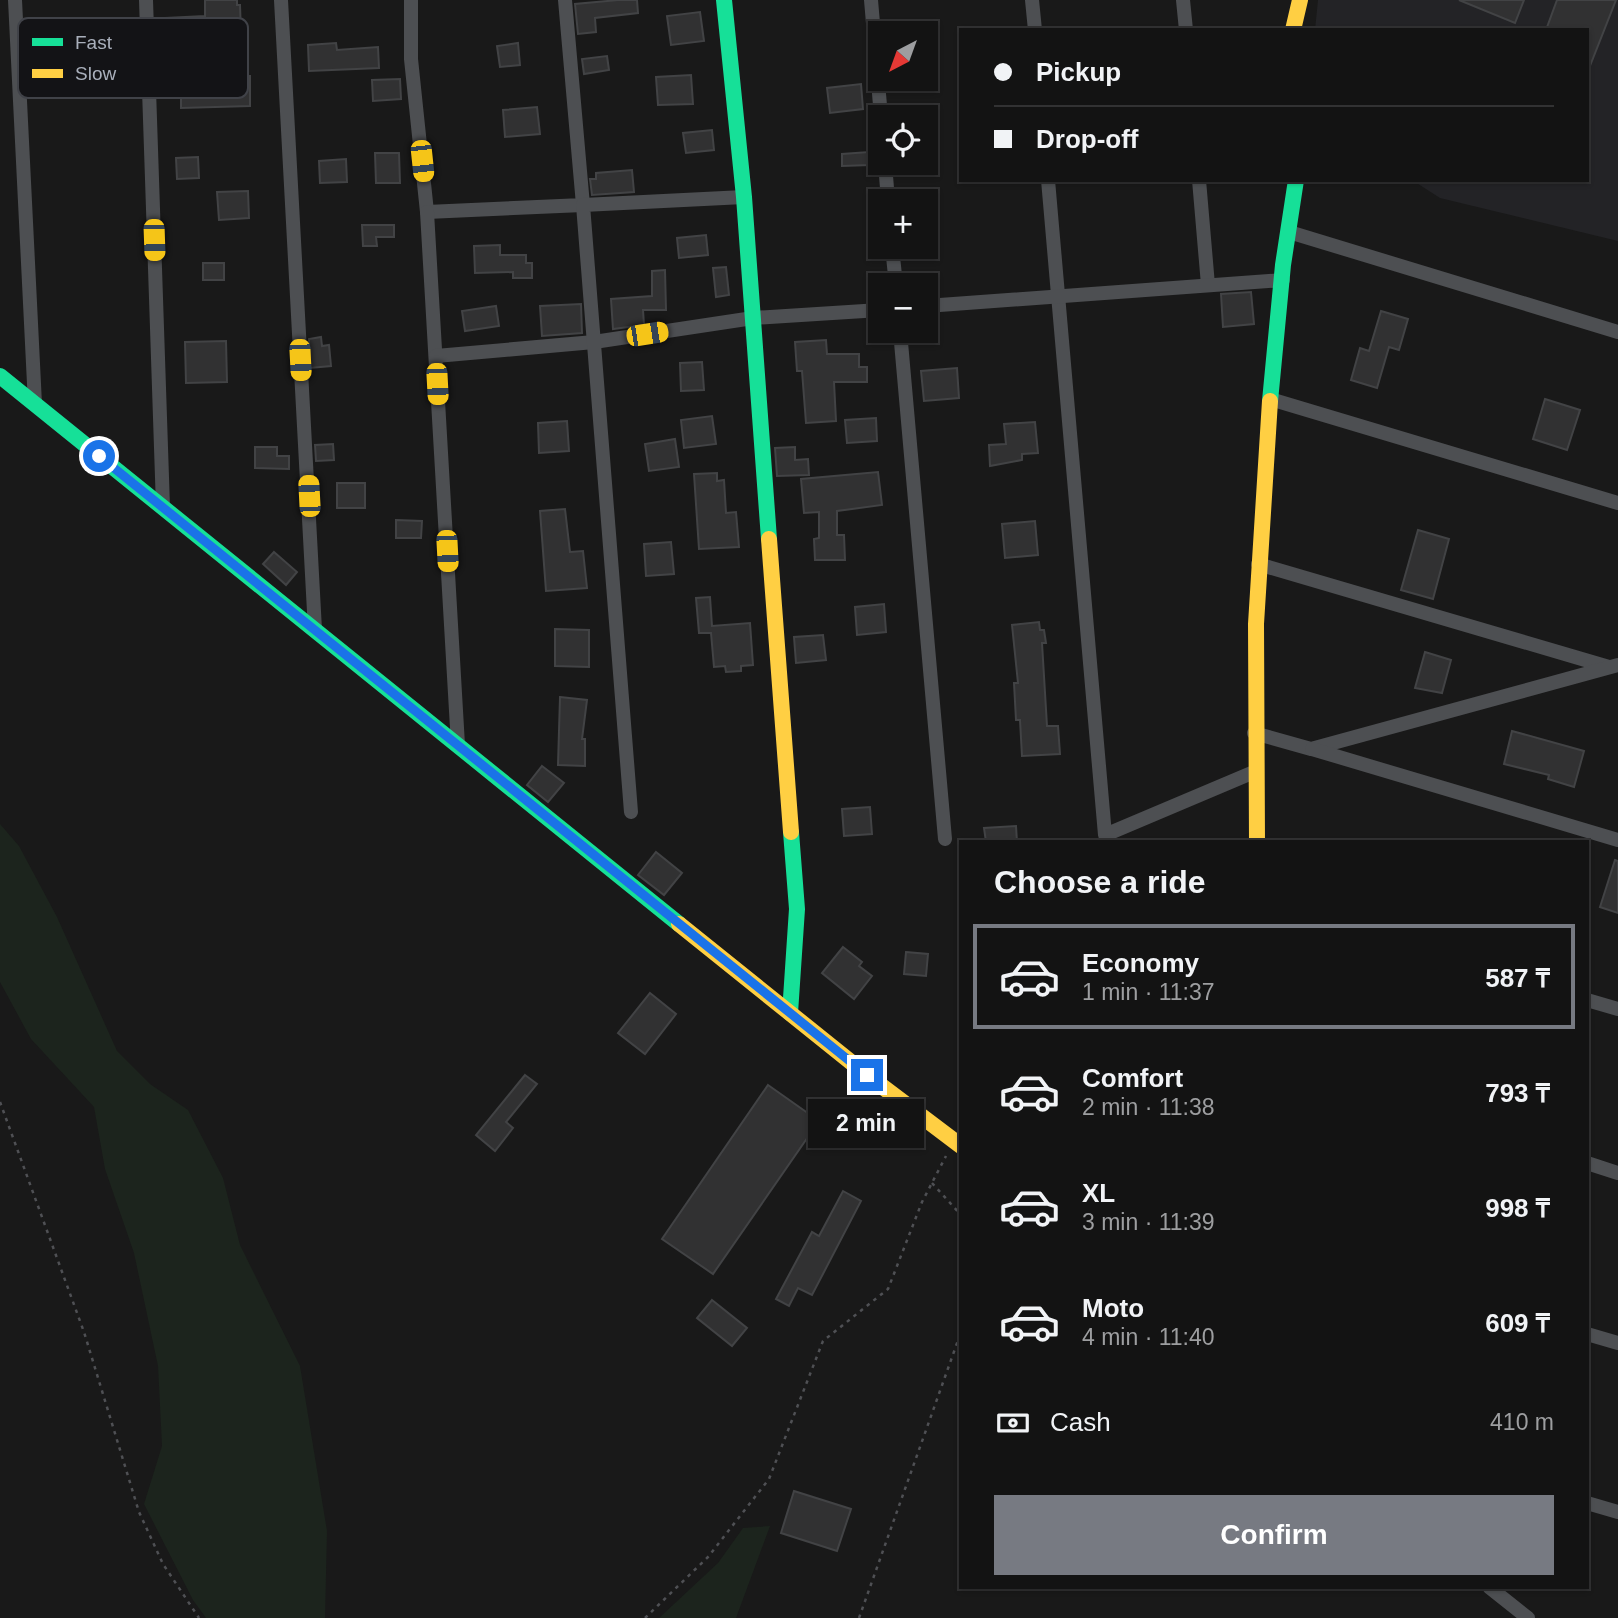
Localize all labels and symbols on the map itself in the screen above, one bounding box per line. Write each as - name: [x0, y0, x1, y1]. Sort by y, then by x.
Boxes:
- legend: [18, 18, 248, 98]
- north arrow: [868, 21, 938, 91]
- text: Fast: [75, 32, 113, 53]
- text: Slow: [75, 63, 116, 84]
- car: [410, 139, 435, 183]
- car: [143, 219, 166, 261]
- car: [625, 320, 670, 348]
- car: [289, 338, 312, 382]
- car: [426, 362, 449, 406]
- route start: [83, 440, 115, 472]
- car: [298, 474, 321, 518]
- car: [436, 529, 459, 573]
- route end: [851, 1059, 883, 1091]
- callout: 2 min: [809, 1100, 925, 1148]

